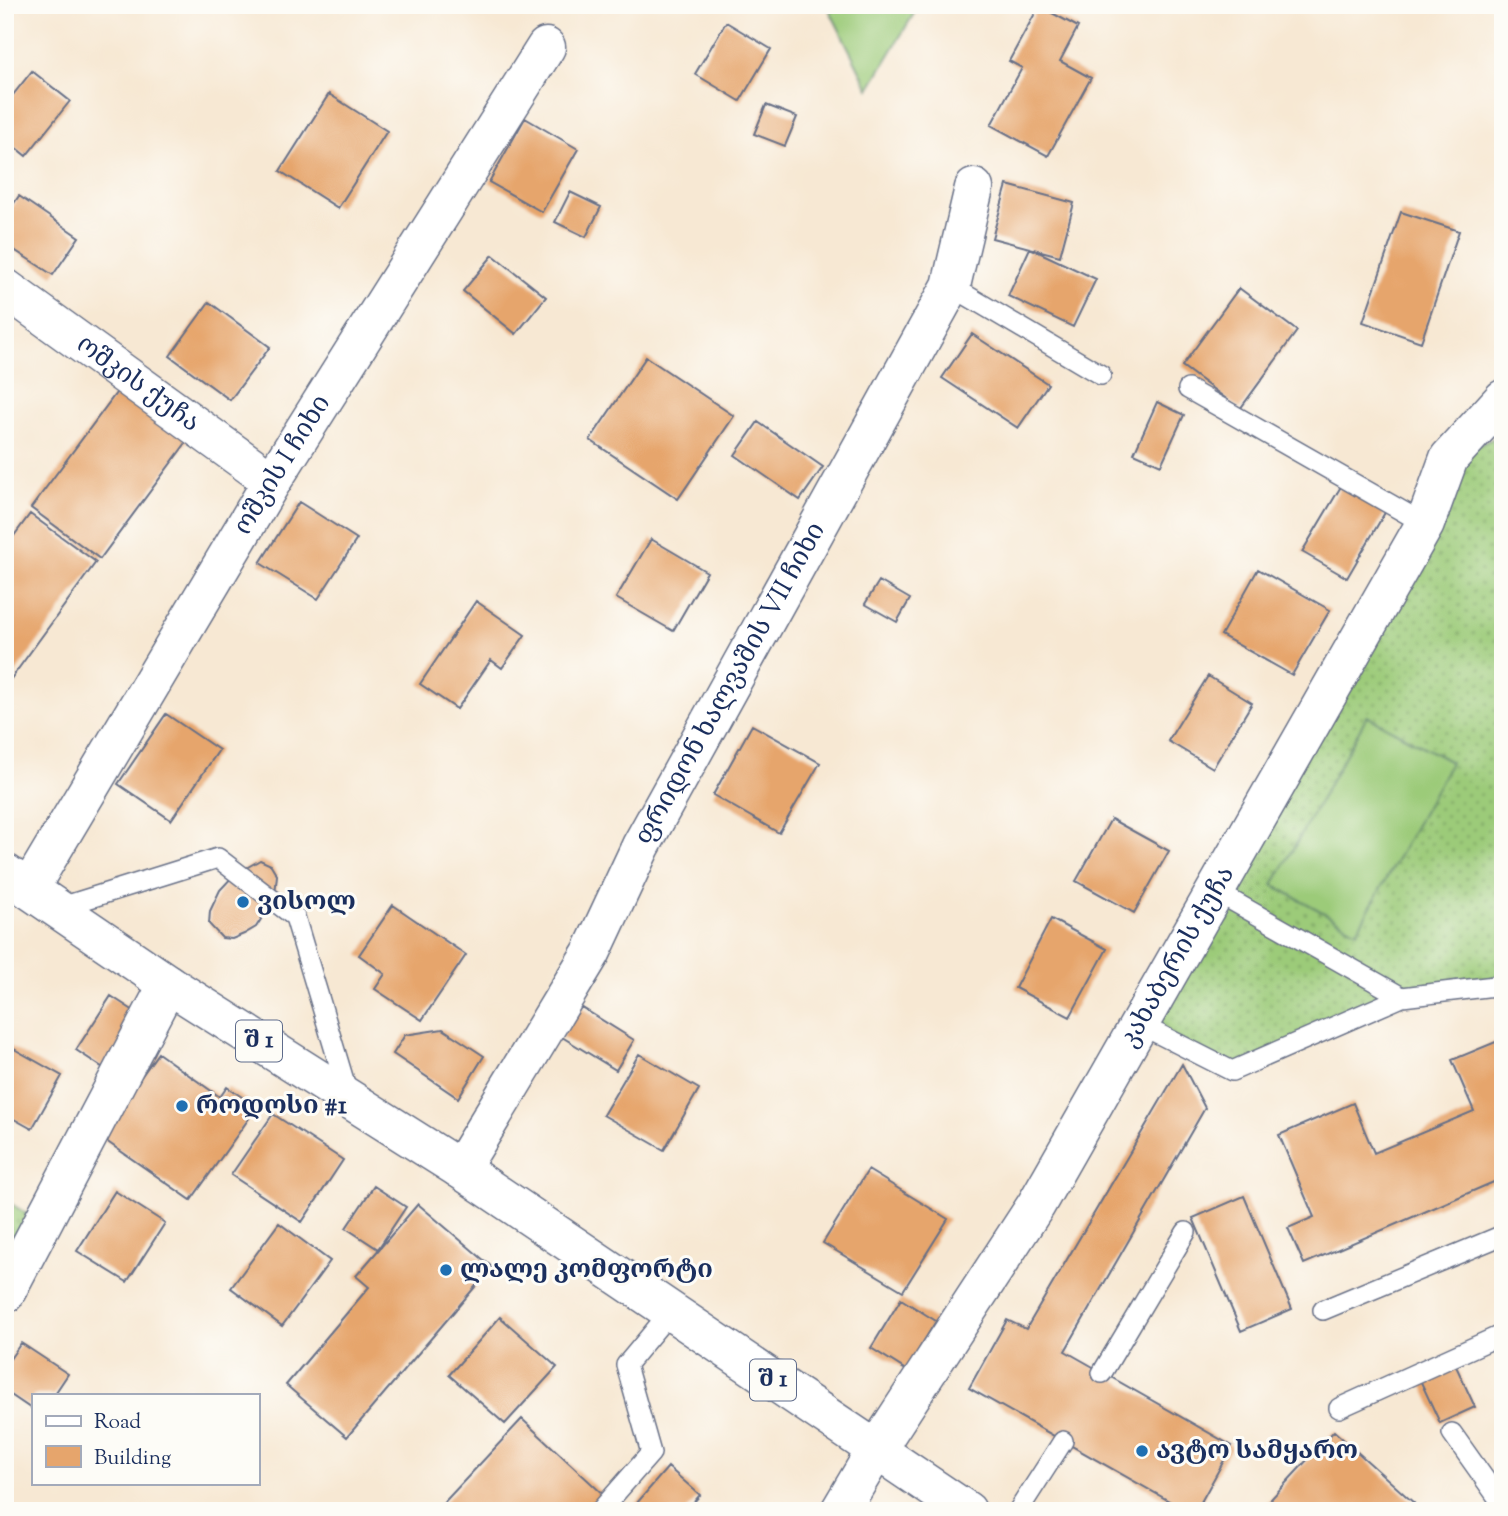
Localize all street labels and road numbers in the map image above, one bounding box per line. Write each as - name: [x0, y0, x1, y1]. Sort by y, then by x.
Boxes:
- street label: ოშკის ქუჩა: [68, 327, 207, 441]
- street label: ოშკის I ჩიხი: [225, 388, 340, 542]
- street label: ფრიდონ ხალვაშის VII ჩიხი: [627, 516, 835, 852]
- street label: კახაბერის ქუჩა: [1111, 859, 1244, 1055]
- road number: შ 1: [236, 1021, 282, 1062]
- road number: შ 1: [750, 1360, 796, 1400]

